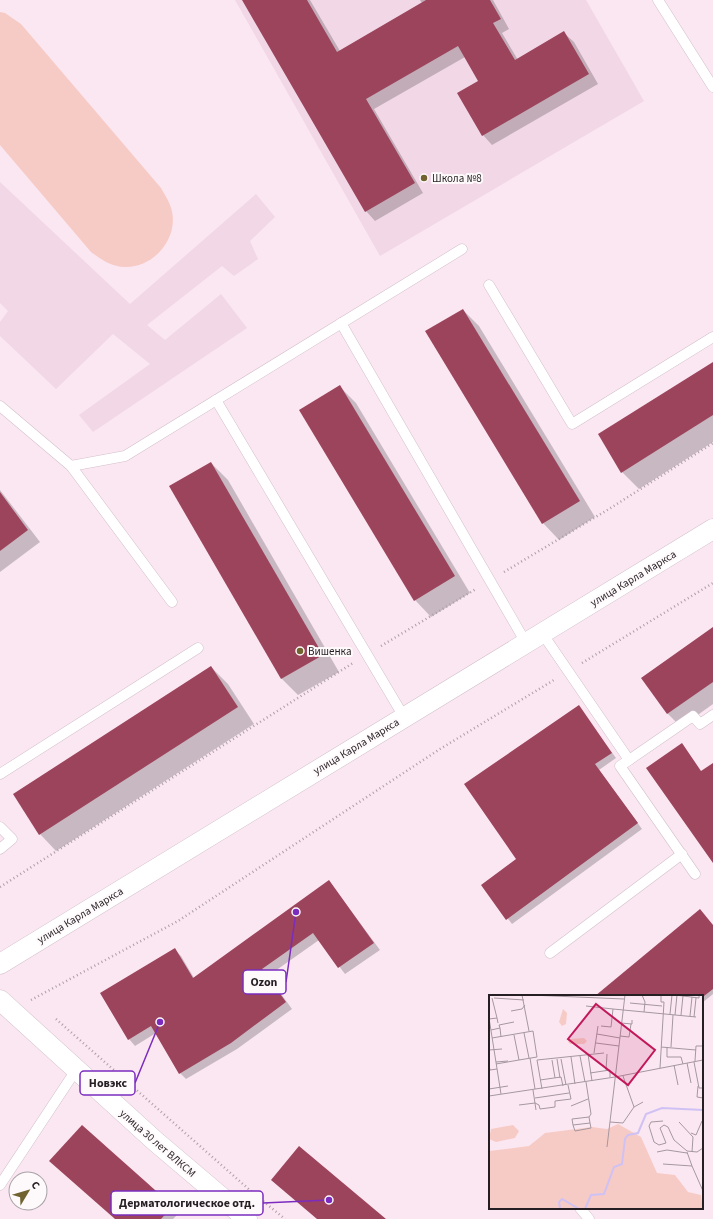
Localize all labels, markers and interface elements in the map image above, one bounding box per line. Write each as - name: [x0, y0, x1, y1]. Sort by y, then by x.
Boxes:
- place label: Школа №8: [432, 171, 482, 186]
- marker: Школа №8: [419, 173, 429, 183]
- street label: улица Карла Маркса: [587, 547, 679, 610]
- place label: Вишенка: [308, 644, 351, 659]
- marker: Вишенка: [295, 646, 305, 656]
- street label: улица Карла Маркса: [310, 715, 402, 778]
- street label: улица Карла Маркса: [34, 884, 126, 947]
- callout: Ozon: [243, 970, 286, 994]
- text: Ozon: [251, 974, 278, 991]
- inset map: [489, 995, 703, 1209]
- callout: Новэкс: [80, 1071, 135, 1095]
- text: Новэкс: [89, 1075, 128, 1092]
- street label: улица 30 лет ВЛКСМ: [116, 1106, 199, 1181]
- north arrow: [8, 1171, 48, 1211]
- text: С: [28, 1178, 44, 1193]
- callout: Дерматологическое отд.: [111, 1191, 263, 1215]
- text: Дерматологическое отд.: [119, 1195, 255, 1212]

